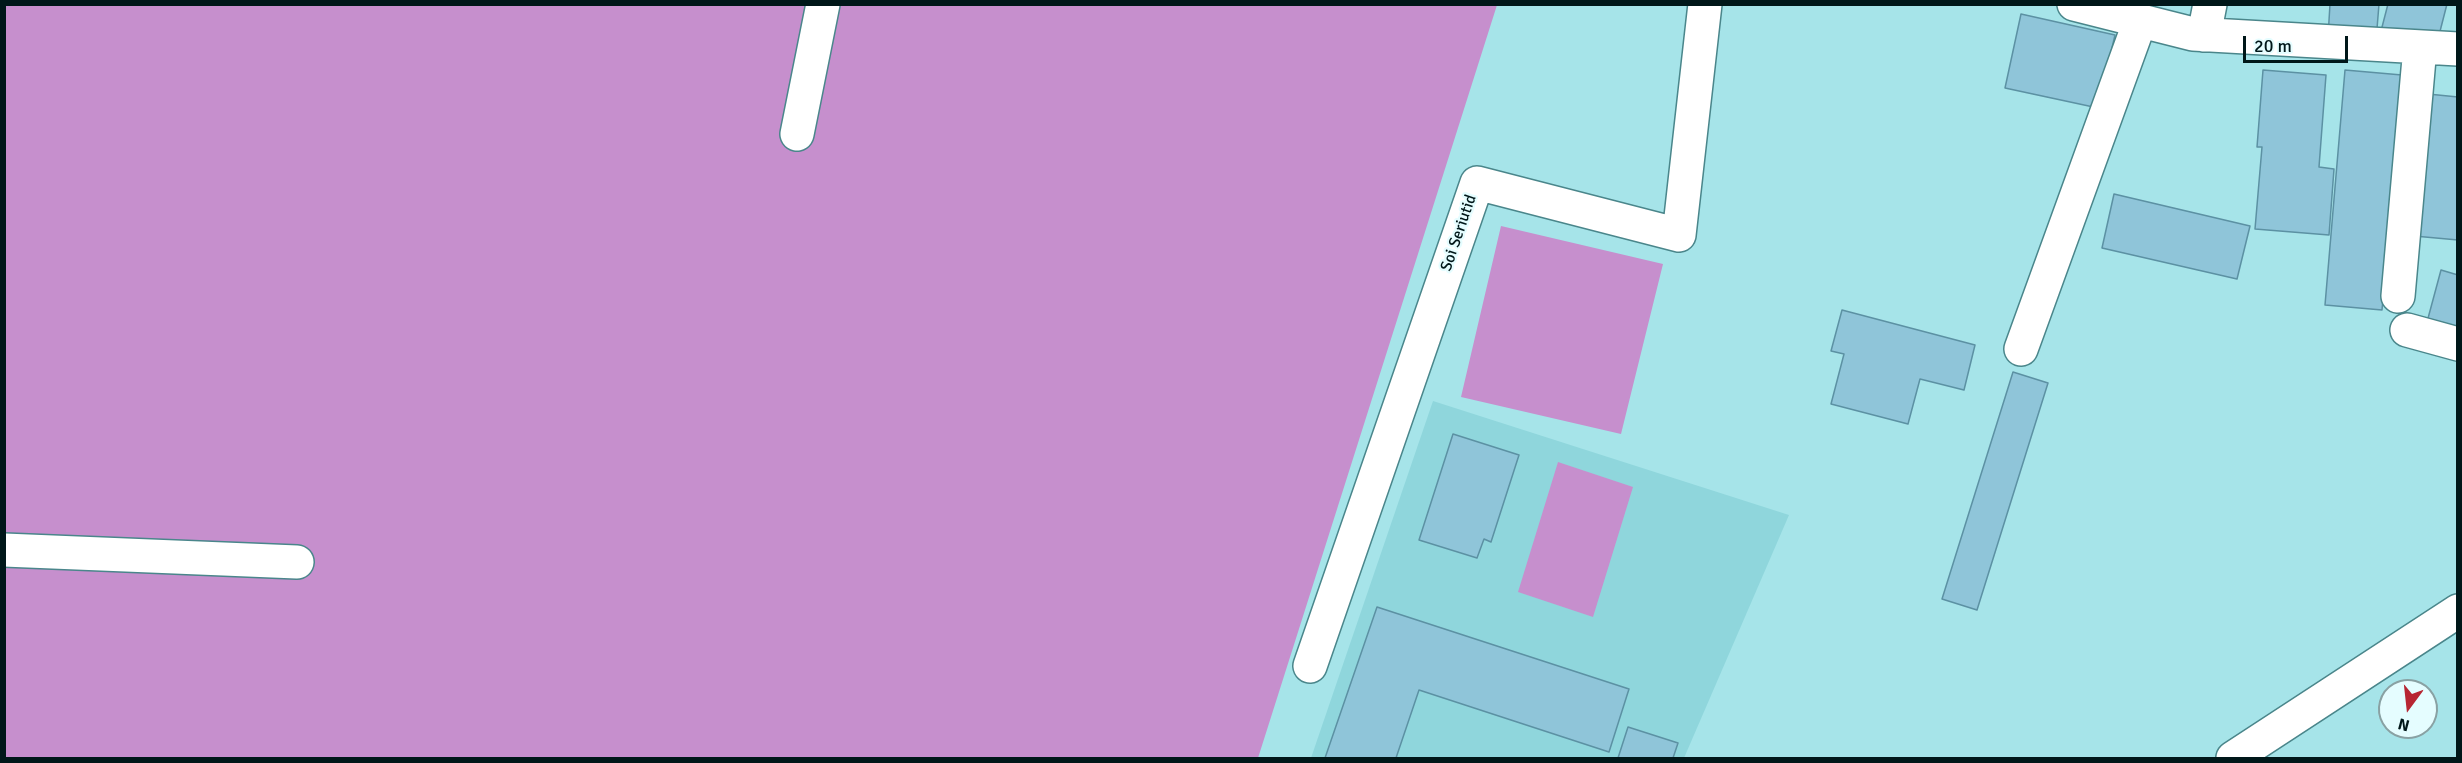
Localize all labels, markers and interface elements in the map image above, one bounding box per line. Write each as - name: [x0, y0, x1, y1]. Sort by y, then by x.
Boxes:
- scale bar: [2246, 24, 2351, 62]
- text: 20 m: [2254, 35, 2292, 57]
- street label: Soi Seriutid: [1437, 192, 1481, 274]
- north arrow: [2378, 679, 2438, 739]
- text: N: [2396, 713, 2412, 736]

